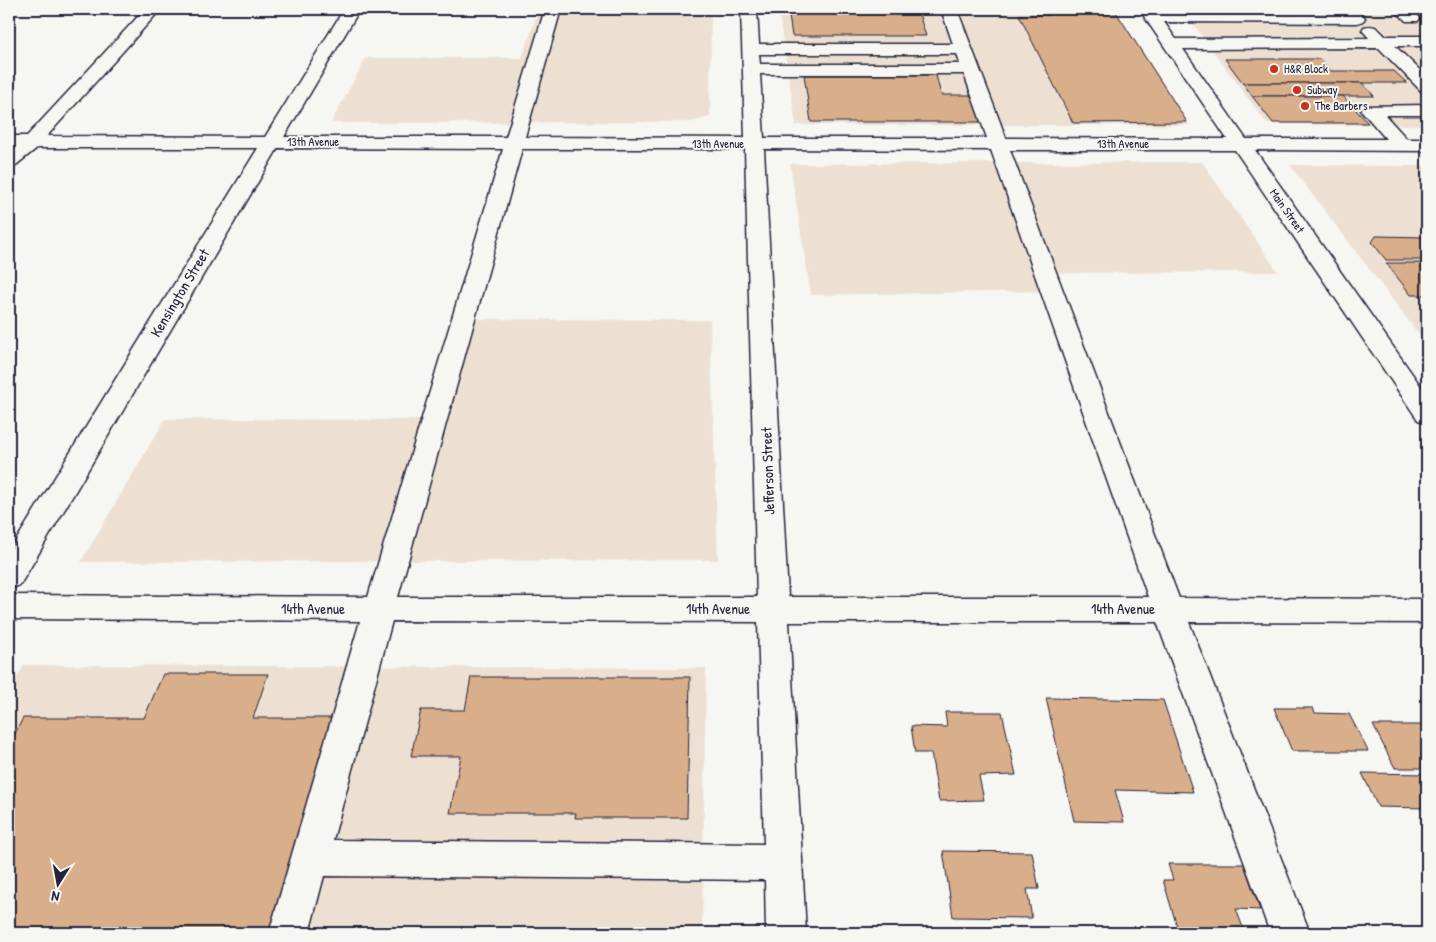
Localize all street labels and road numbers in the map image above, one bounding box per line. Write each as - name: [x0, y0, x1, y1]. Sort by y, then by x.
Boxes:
- street label: 13th Avenue: [287, 133, 339, 150]
- street label: 13th Avenue: [692, 135, 744, 152]
- street label: 13th Avenue: [1097, 135, 1149, 152]
- street label: Main Street: [1266, 185, 1309, 237]
- street label: Kensington Street: [145, 244, 215, 341]
- street label: Jefferson Street: [755, 426, 780, 515]
- street label: 14th Avenue: [281, 598, 345, 619]
- street label: 14th Avenue: [686, 598, 750, 619]
- street label: 14th Avenue: [1091, 598, 1155, 619]

